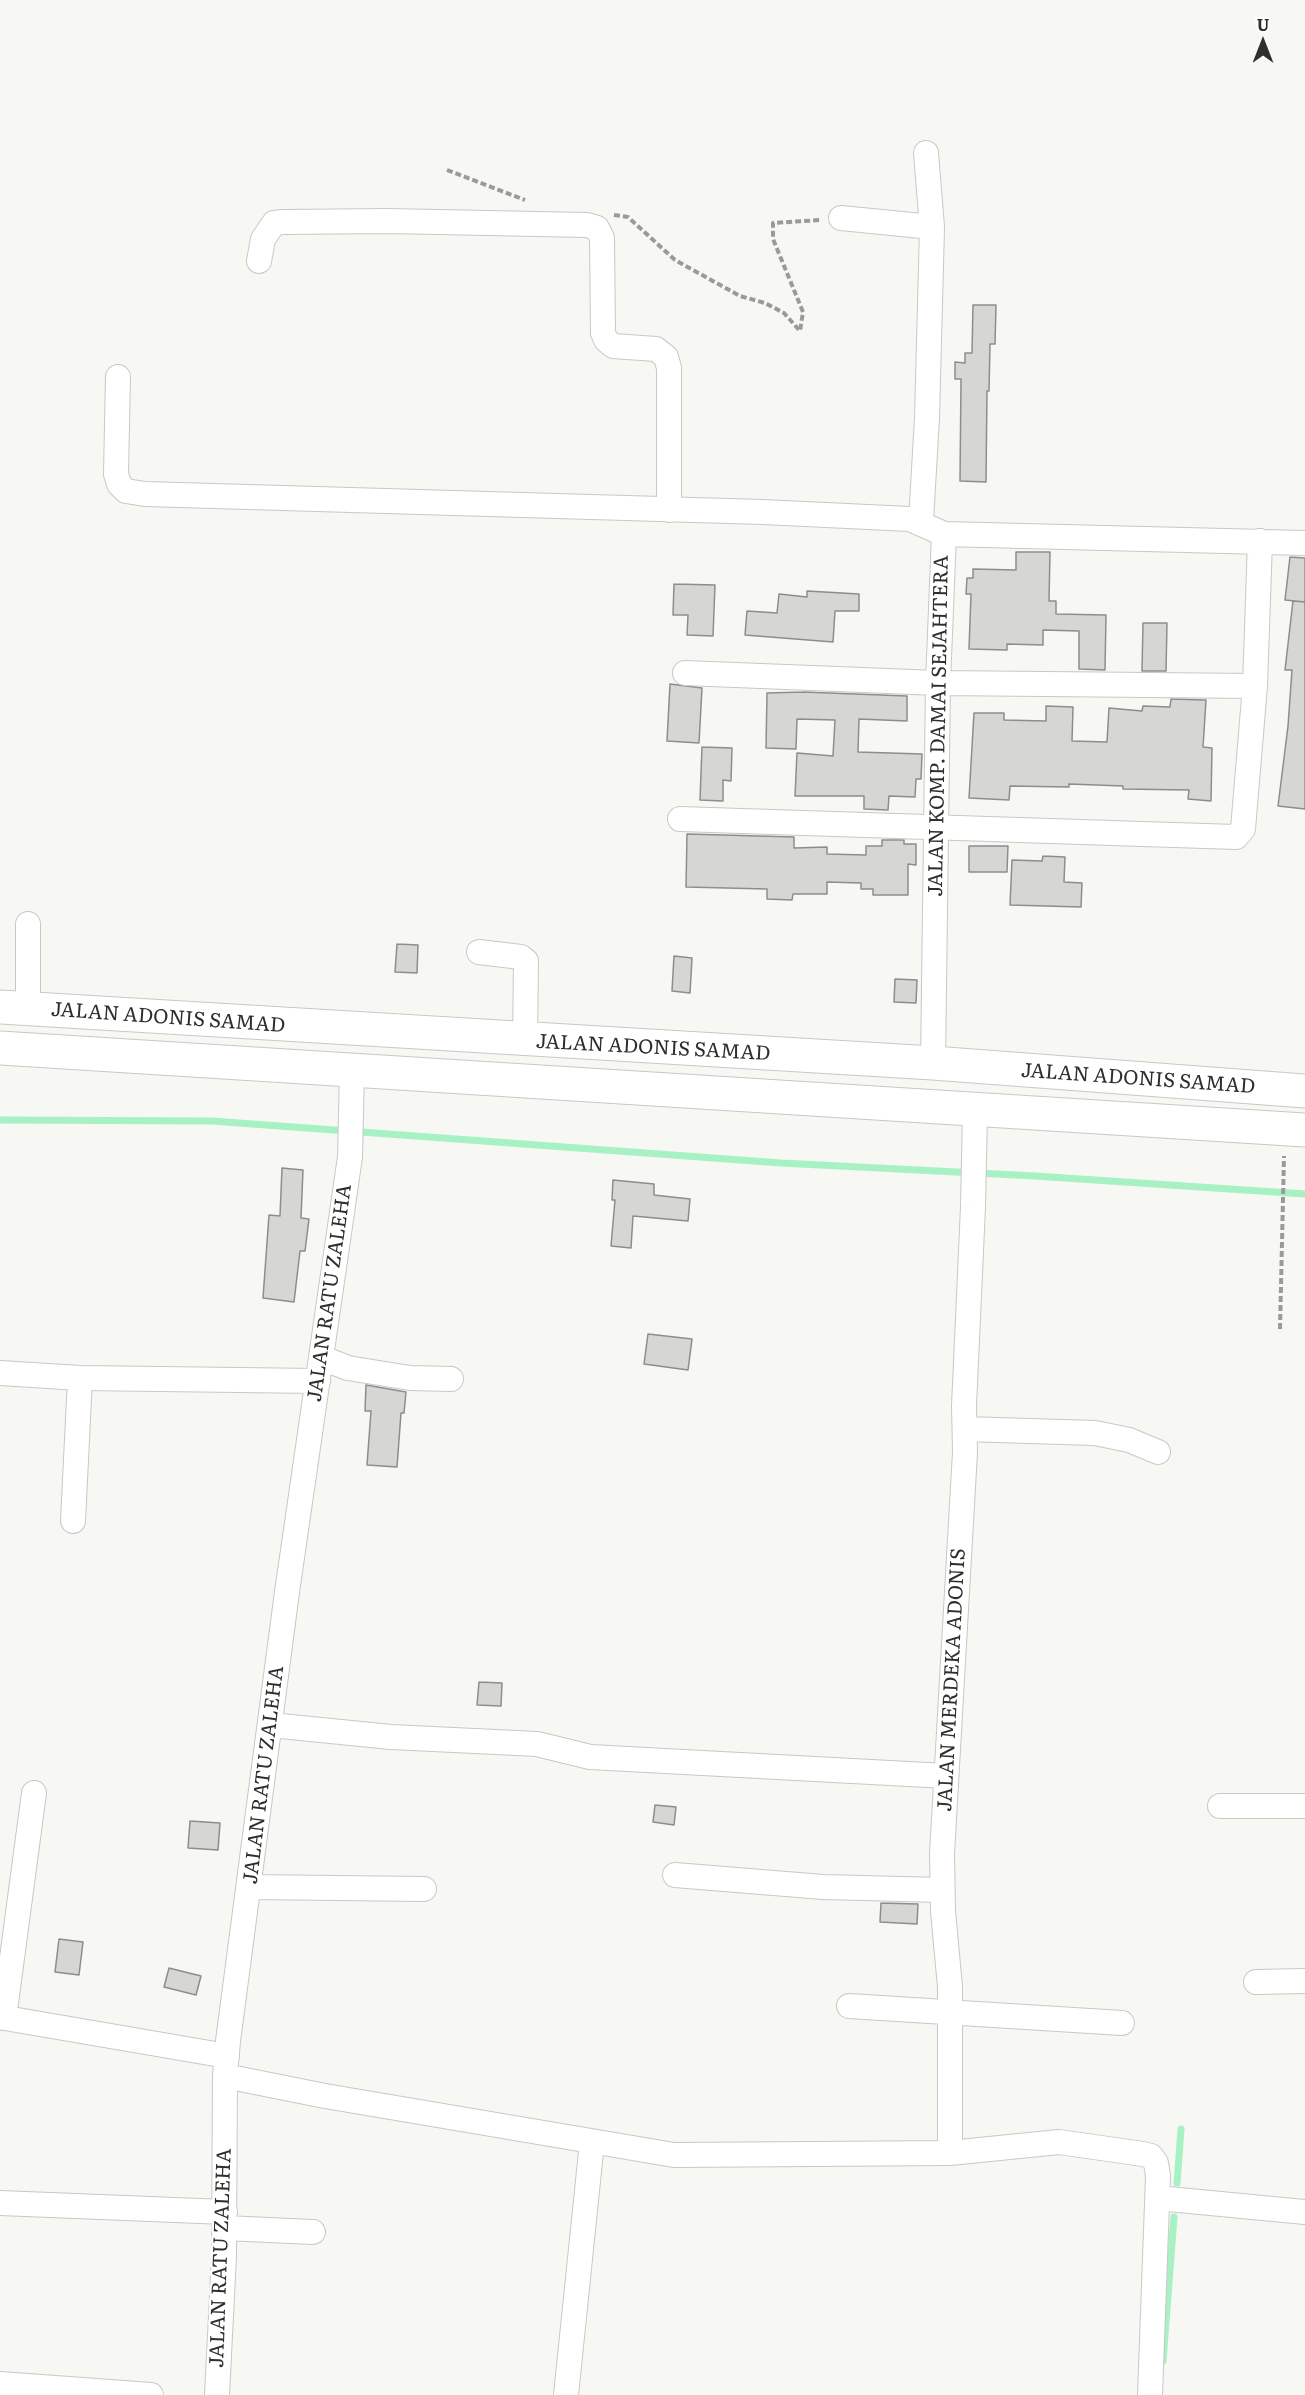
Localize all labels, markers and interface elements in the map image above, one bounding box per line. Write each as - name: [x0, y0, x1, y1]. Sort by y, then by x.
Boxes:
- north arrow: [1233, 12, 1293, 72]
- text: U: [1257, 12, 1269, 36]
- street label: JALAN KOMP. DAMAI SEJAHTERA: [924, 555, 954, 897]
- street label: JALAN ADONIS SAMAD: [50, 998, 286, 1038]
- street label: JALAN ADONIS SAMAD: [535, 1030, 771, 1066]
- street label: JALAN ADONIS SAMAD: [1020, 1059, 1256, 1099]
- street label: JALAN RATU ZALEHA: [303, 1183, 357, 1403]
- street label: JALAN MERDEKA ADONIS: [933, 1548, 971, 1812]
- street label: JALAN RATU ZALEHA: [239, 1665, 289, 1885]
- street label: JALAN RATU ZALEHA: [205, 2148, 237, 2368]

